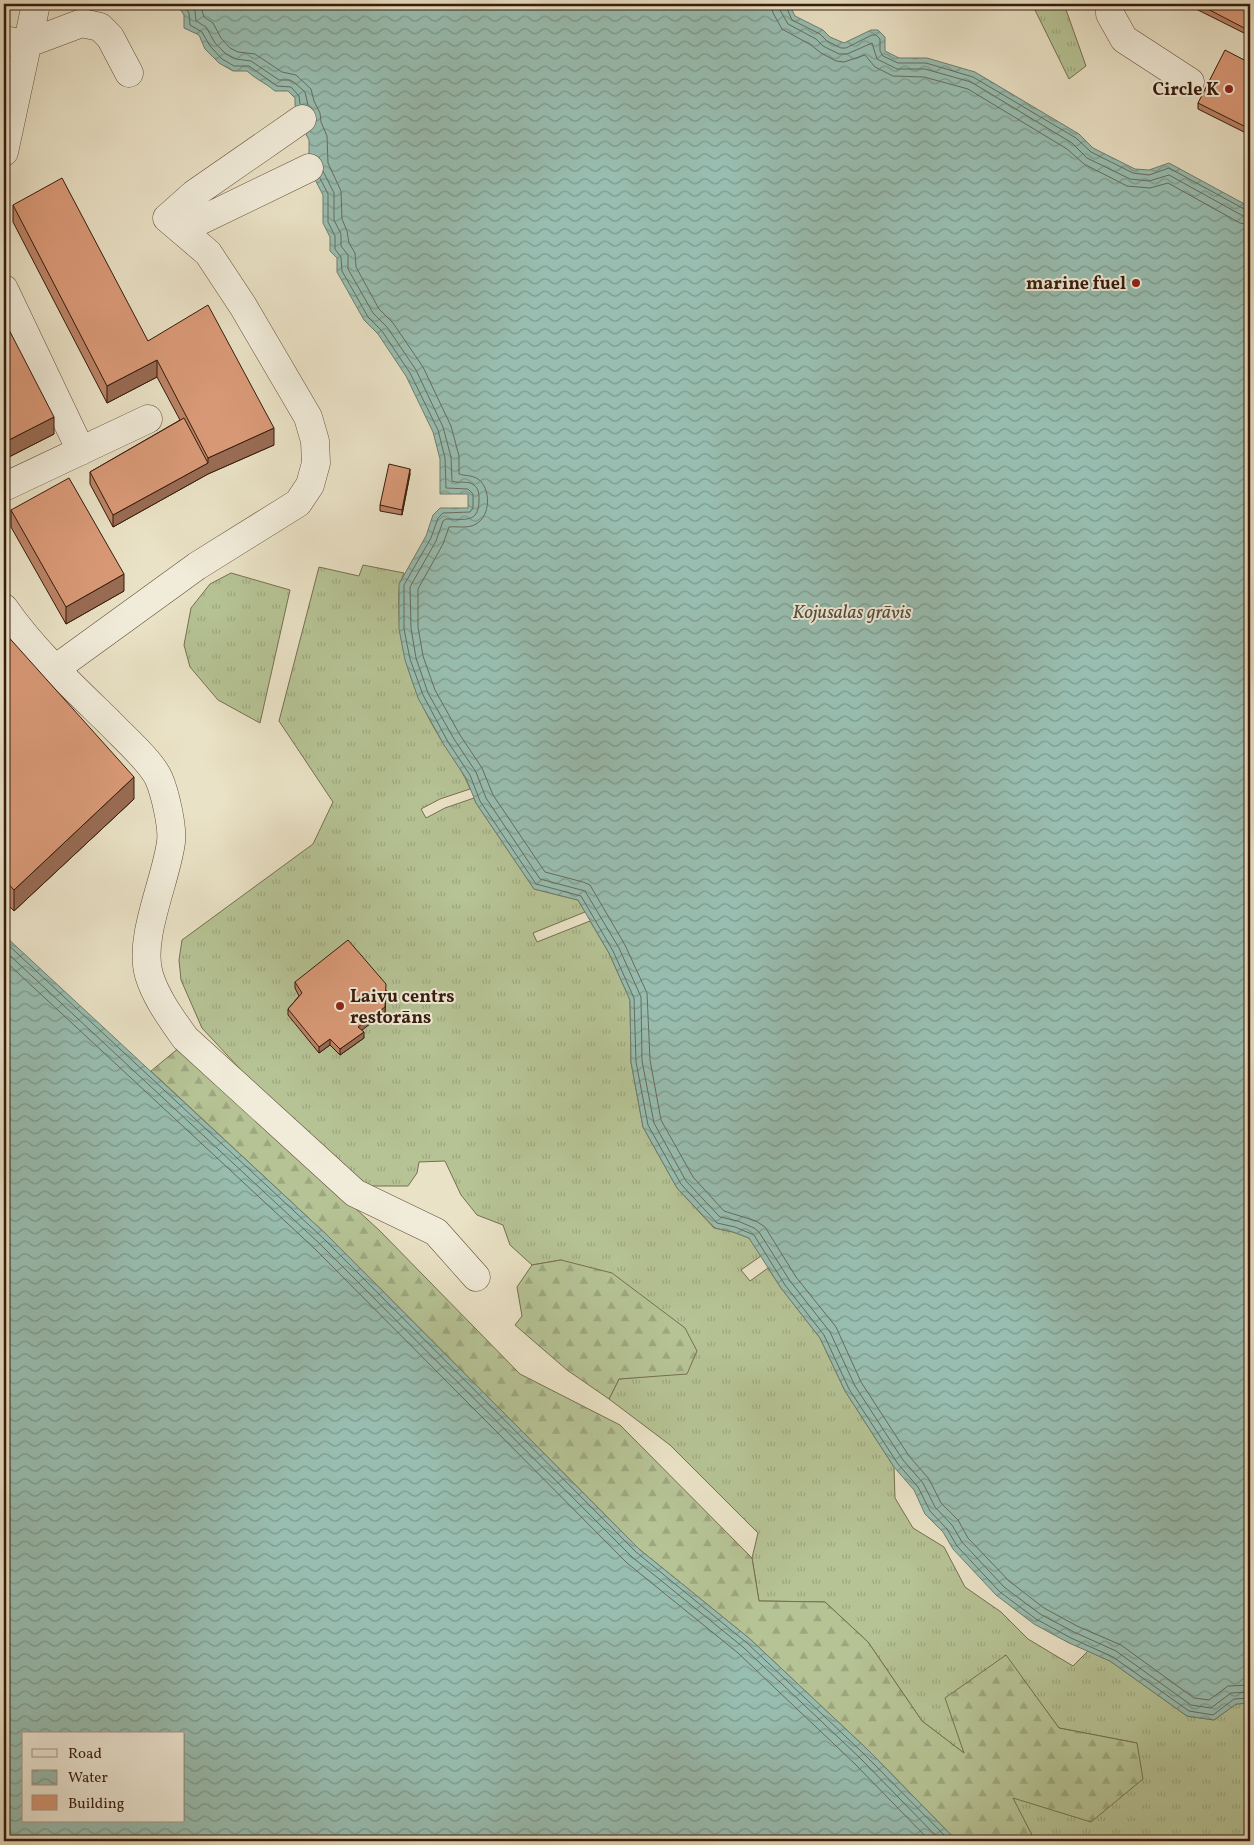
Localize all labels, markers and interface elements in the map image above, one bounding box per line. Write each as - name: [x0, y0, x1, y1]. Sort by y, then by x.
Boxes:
- place label: Circle K: [1152, 78, 1219, 103]
- marker: Circle K: [1223, 83, 1235, 95]
- place label: marine fuel: [1026, 272, 1126, 297]
- marker: marine fuel: [1130, 277, 1142, 289]
- water label: Kojusalas grāvis: [793, 600, 911, 626]
- place label: Laivu centrs restorāns: [350, 985, 455, 1031]
- marker: Laivu centrs restorāns: [334, 1000, 346, 1012]
- legend: [22, 1732, 185, 1822]
- text: Road: [68, 1744, 102, 1765]
- text: Water: [68, 1768, 108, 1789]
- text: Building: [68, 1794, 125, 1815]

